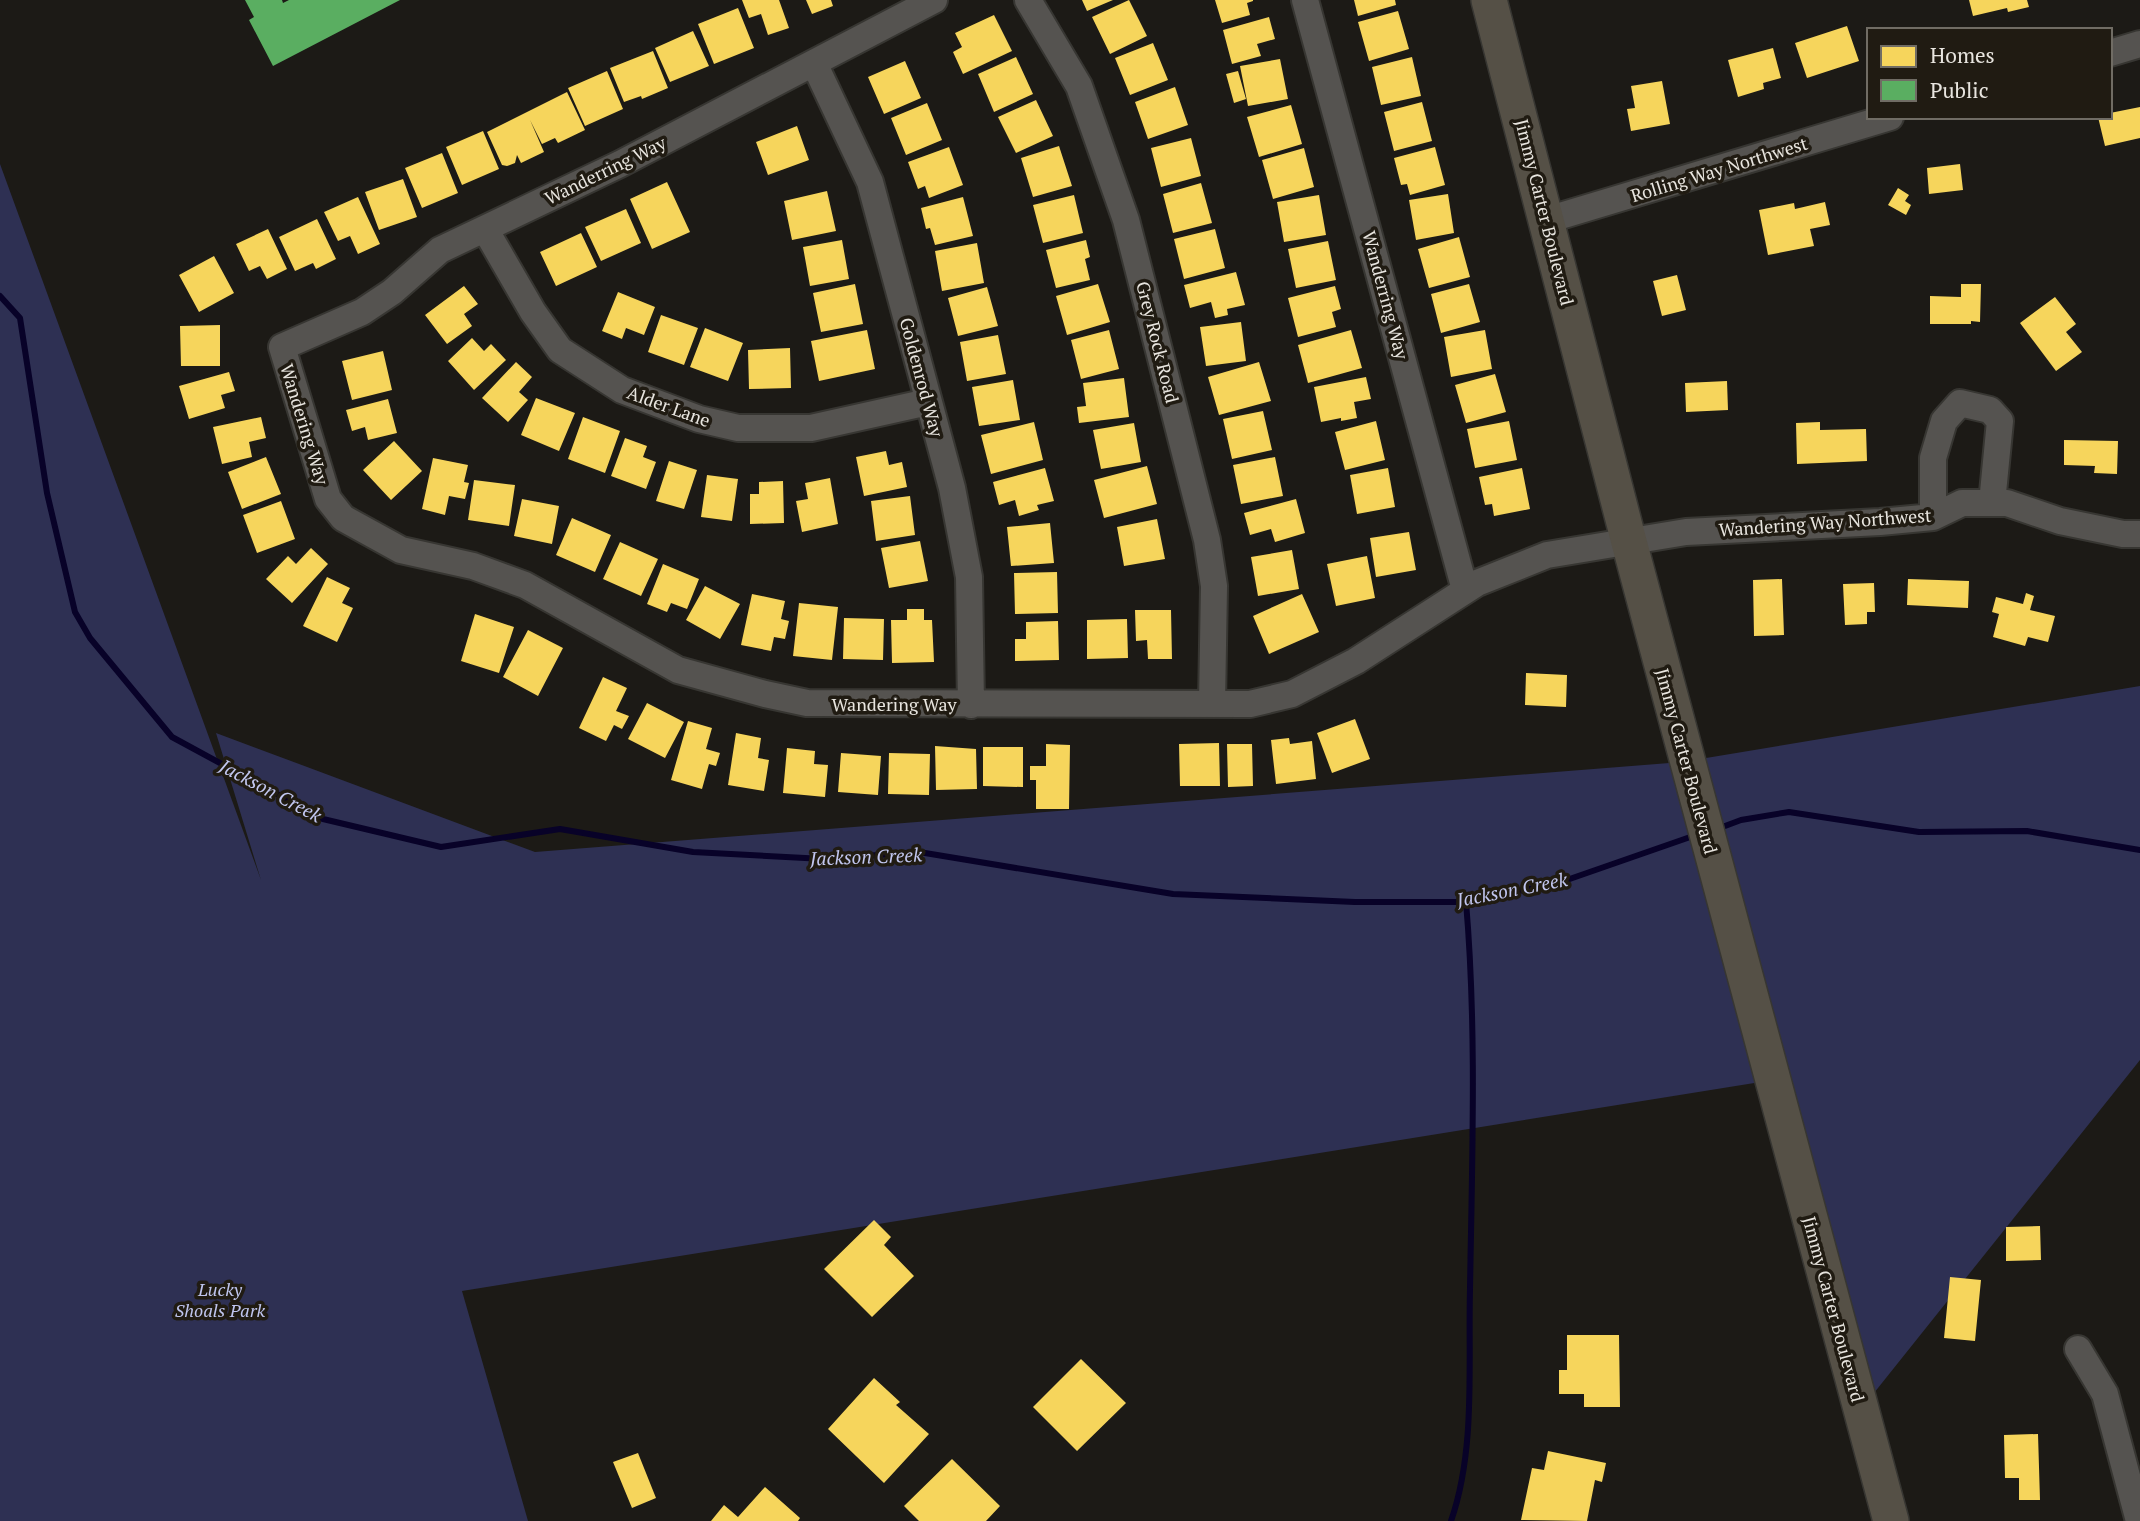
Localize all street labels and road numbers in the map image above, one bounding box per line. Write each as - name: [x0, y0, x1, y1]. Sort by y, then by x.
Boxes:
- street label: Jimmy Carter Boulevard: [1510, 116, 1580, 308]
- street label: Wanderring Way: [540, 130, 670, 210]
- street label: Rolling Way Northwest: [1628, 131, 1811, 207]
- street label: Wanderring Way: [1357, 228, 1415, 363]
- street label: Grey Rock Road: [1131, 279, 1185, 405]
- street label: Goldenrod Way: [895, 315, 950, 440]
- street label: Wandering Way: [275, 361, 335, 488]
- street label: Alder Lane: [624, 380, 714, 432]
- street label: Wandering Way Northwest: [1718, 503, 1933, 541]
- street label: Jimmy Carter Boulevard: [1651, 665, 1723, 857]
- street label: Wandering Way: [831, 692, 957, 716]
- street label: Jimmy Carter Boulevard: [1798, 1213, 1870, 1405]

